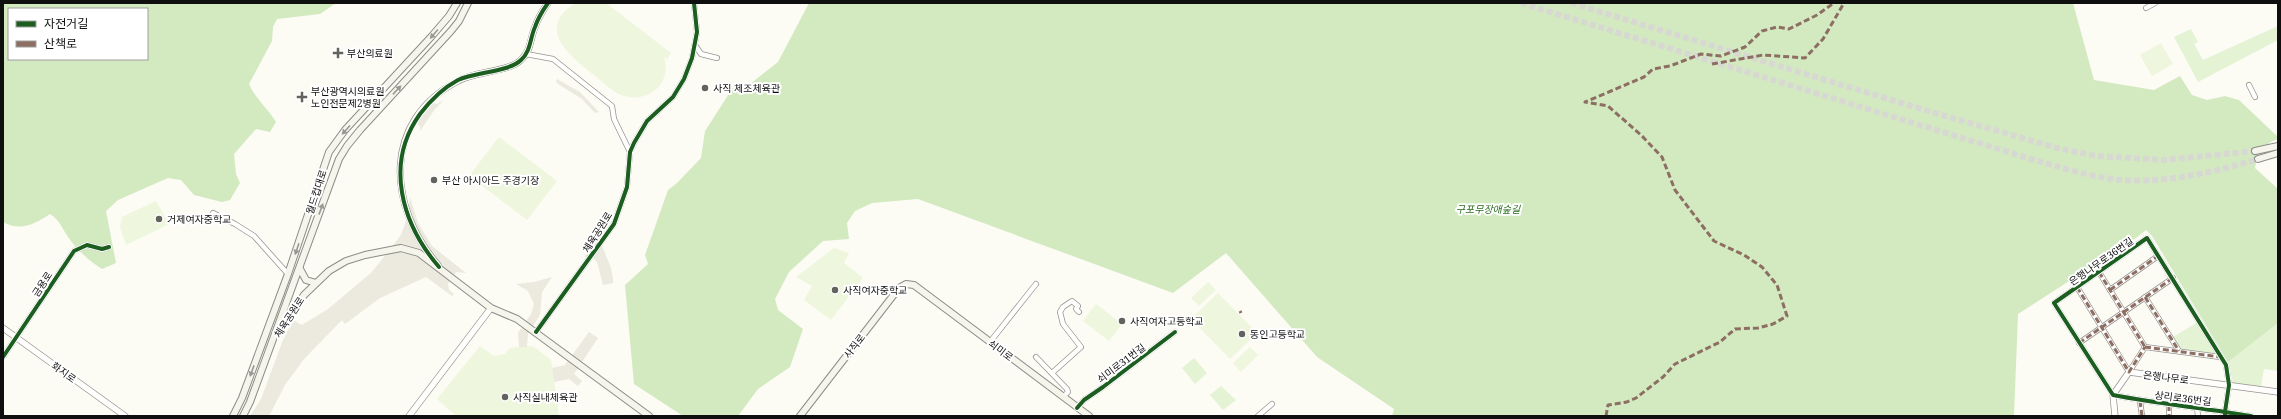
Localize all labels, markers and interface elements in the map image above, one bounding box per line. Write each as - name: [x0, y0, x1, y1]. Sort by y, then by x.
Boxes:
- legend: [8, 8, 148, 60]
- text: 자전거길: [44, 15, 88, 32]
- one-way arrow: [429, 29, 438, 40]
- text: 산책로: [44, 35, 77, 52]
- place label: 부산의료원: [347, 46, 393, 60]
- marker: 부산의료원: [332, 47, 344, 59]
- place label: 사직 체조체육관: [713, 81, 781, 95]
- marker: 사직 체조체육관: [700, 83, 710, 93]
- place label: 부산광역시의료원 노인전문제2병원: [311, 84, 385, 110]
- one-way arrow: [392, 85, 402, 95]
- marker: 부산광역시의료원 노인전문제2병원: [296, 91, 308, 103]
- one-way arrow: [341, 124, 350, 135]
- street label: 월드컵대로: [302, 168, 330, 216]
- place label: 부산 아시아드 주경기장: [442, 173, 539, 187]
- marker: 부산 아시아드 주경기장: [429, 175, 439, 185]
- park label: 구포무장애숲길: [1456, 202, 1521, 216]
- one-way arrow: [318, 203, 324, 215]
- street label: 체육공원로: [579, 209, 615, 255]
- place label: 거제여자중학교: [167, 212, 231, 226]
- marker: 거제여자중학교: [154, 214, 164, 224]
- street label: 은행나무로36번길: [2066, 234, 2136, 288]
- one-way arrow: [293, 243, 299, 255]
- street label: 금용로: [29, 269, 55, 299]
- place label: 사직여자중학교: [843, 283, 907, 297]
- marker: 사직여자중학교: [830, 285, 840, 295]
- street label: 체육공원로: [271, 294, 307, 340]
- place label: 사직여자고등학교: [1130, 314, 1204, 328]
- marker: 사직여자고등학교: [1117, 316, 1127, 326]
- place label: 동인고등학교: [1250, 327, 1305, 341]
- marker: 동인고등학교: [1237, 329, 1247, 339]
- street label: 사직로: [840, 331, 868, 361]
- street label: 쇠미로: [986, 336, 1016, 364]
- street label: 쇠미로31번길: [1094, 340, 1148, 386]
- street label: 화지로: [49, 358, 79, 386]
- one-way arrow: [249, 365, 255, 377]
- street label: 은행나무로: [2142, 367, 2190, 387]
- street label: 상리로36번길: [2154, 388, 2212, 408]
- place label: 사직실내체육관: [513, 390, 578, 404]
- marker: 사직실내체육관: [500, 392, 510, 402]

